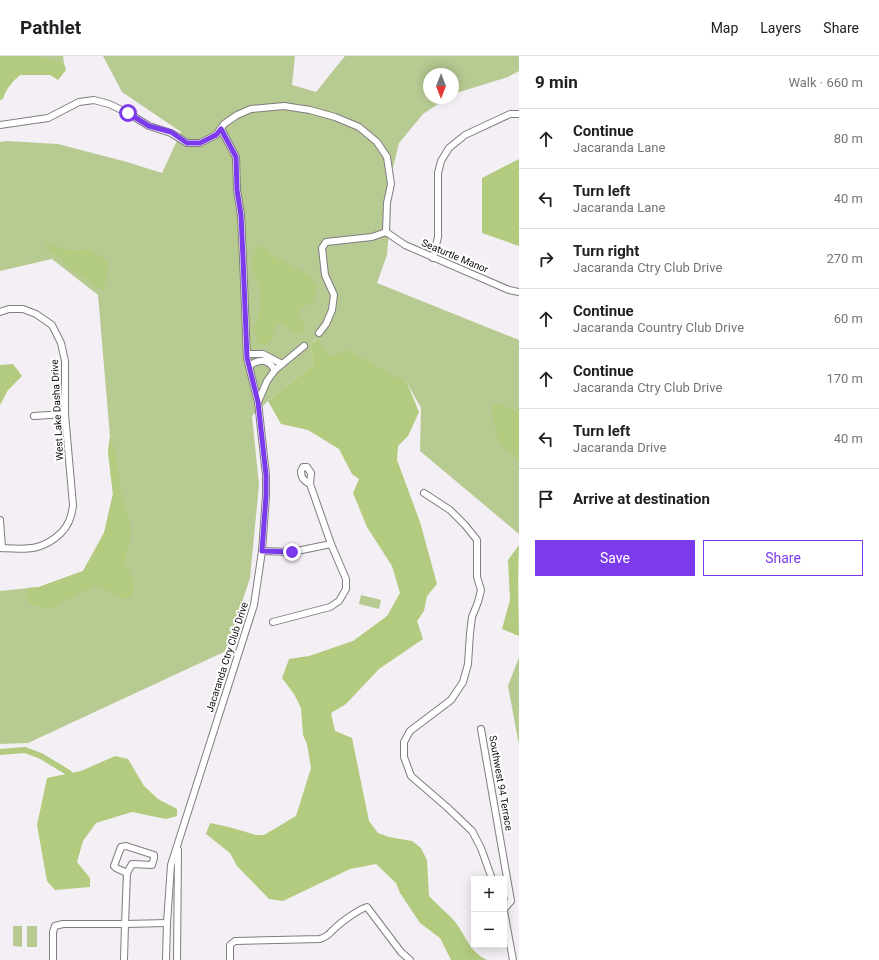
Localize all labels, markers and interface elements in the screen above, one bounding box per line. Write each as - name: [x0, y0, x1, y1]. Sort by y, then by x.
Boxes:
- text: Pathlet: [20, 16, 81, 39]
- text: Map: [711, 20, 738, 36]
- text: Layers: [760, 20, 801, 36]
- text: Share: [823, 20, 859, 36]
- north arrow: [423, 68, 459, 104]
- text: 9 min: [535, 72, 578, 92]
- text: Walk · 660 m: [788, 75, 863, 90]
- route start: [119, 104, 137, 122]
- text: Continue: [573, 122, 634, 140]
- icon: ahead: [535, 128, 557, 150]
- text: 80 m: [834, 131, 863, 146]
- text: Jacaranda Lane: [573, 140, 665, 155]
- text: Turn left: [573, 182, 630, 200]
- icon: left: [535, 188, 557, 210]
- text: 40 m: [834, 191, 863, 206]
- text: Jacaranda Lane: [573, 200, 665, 215]
- street label: Seaturtle Manor: [420, 237, 491, 275]
- text: Turn right: [573, 242, 639, 260]
- icon: right: [535, 248, 557, 270]
- text: 270 m: [826, 251, 863, 266]
- text: Jacaranda Ctry Club Drive: [573, 260, 722, 275]
- text: Continue: [573, 302, 634, 320]
- icon: ahead: [535, 308, 557, 330]
- text: 60 m: [834, 311, 863, 326]
- text: Jacaranda Country Club Drive: [573, 320, 744, 335]
- street label: West Lake Dasha Drive: [49, 359, 65, 461]
- text: Continue: [573, 362, 634, 380]
- icon: ahead: [535, 368, 557, 390]
- text: 170 m: [826, 371, 863, 386]
- text: Jacaranda Ctry Club Drive: [573, 380, 722, 395]
- text: Turn left: [573, 422, 630, 440]
- icon: left: [535, 428, 557, 450]
- text: 40 m: [834, 431, 863, 446]
- text: Jacaranda Drive: [573, 440, 666, 455]
- icon: arrive: [535, 488, 557, 510]
- text: Arrive at destination: [573, 490, 710, 508]
- button: Save: [535, 540, 695, 576]
- button: Share: [703, 540, 863, 576]
- route end: [283, 543, 301, 561]
- street label: Jacaranda Ctry Club Drive: [204, 601, 250, 713]
- street label: Southwest 94 Terrace: [487, 735, 515, 831]
- map controls: [471, 876, 507, 948]
- button: +: [471, 876, 507, 912]
- button: −: [471, 912, 507, 948]

